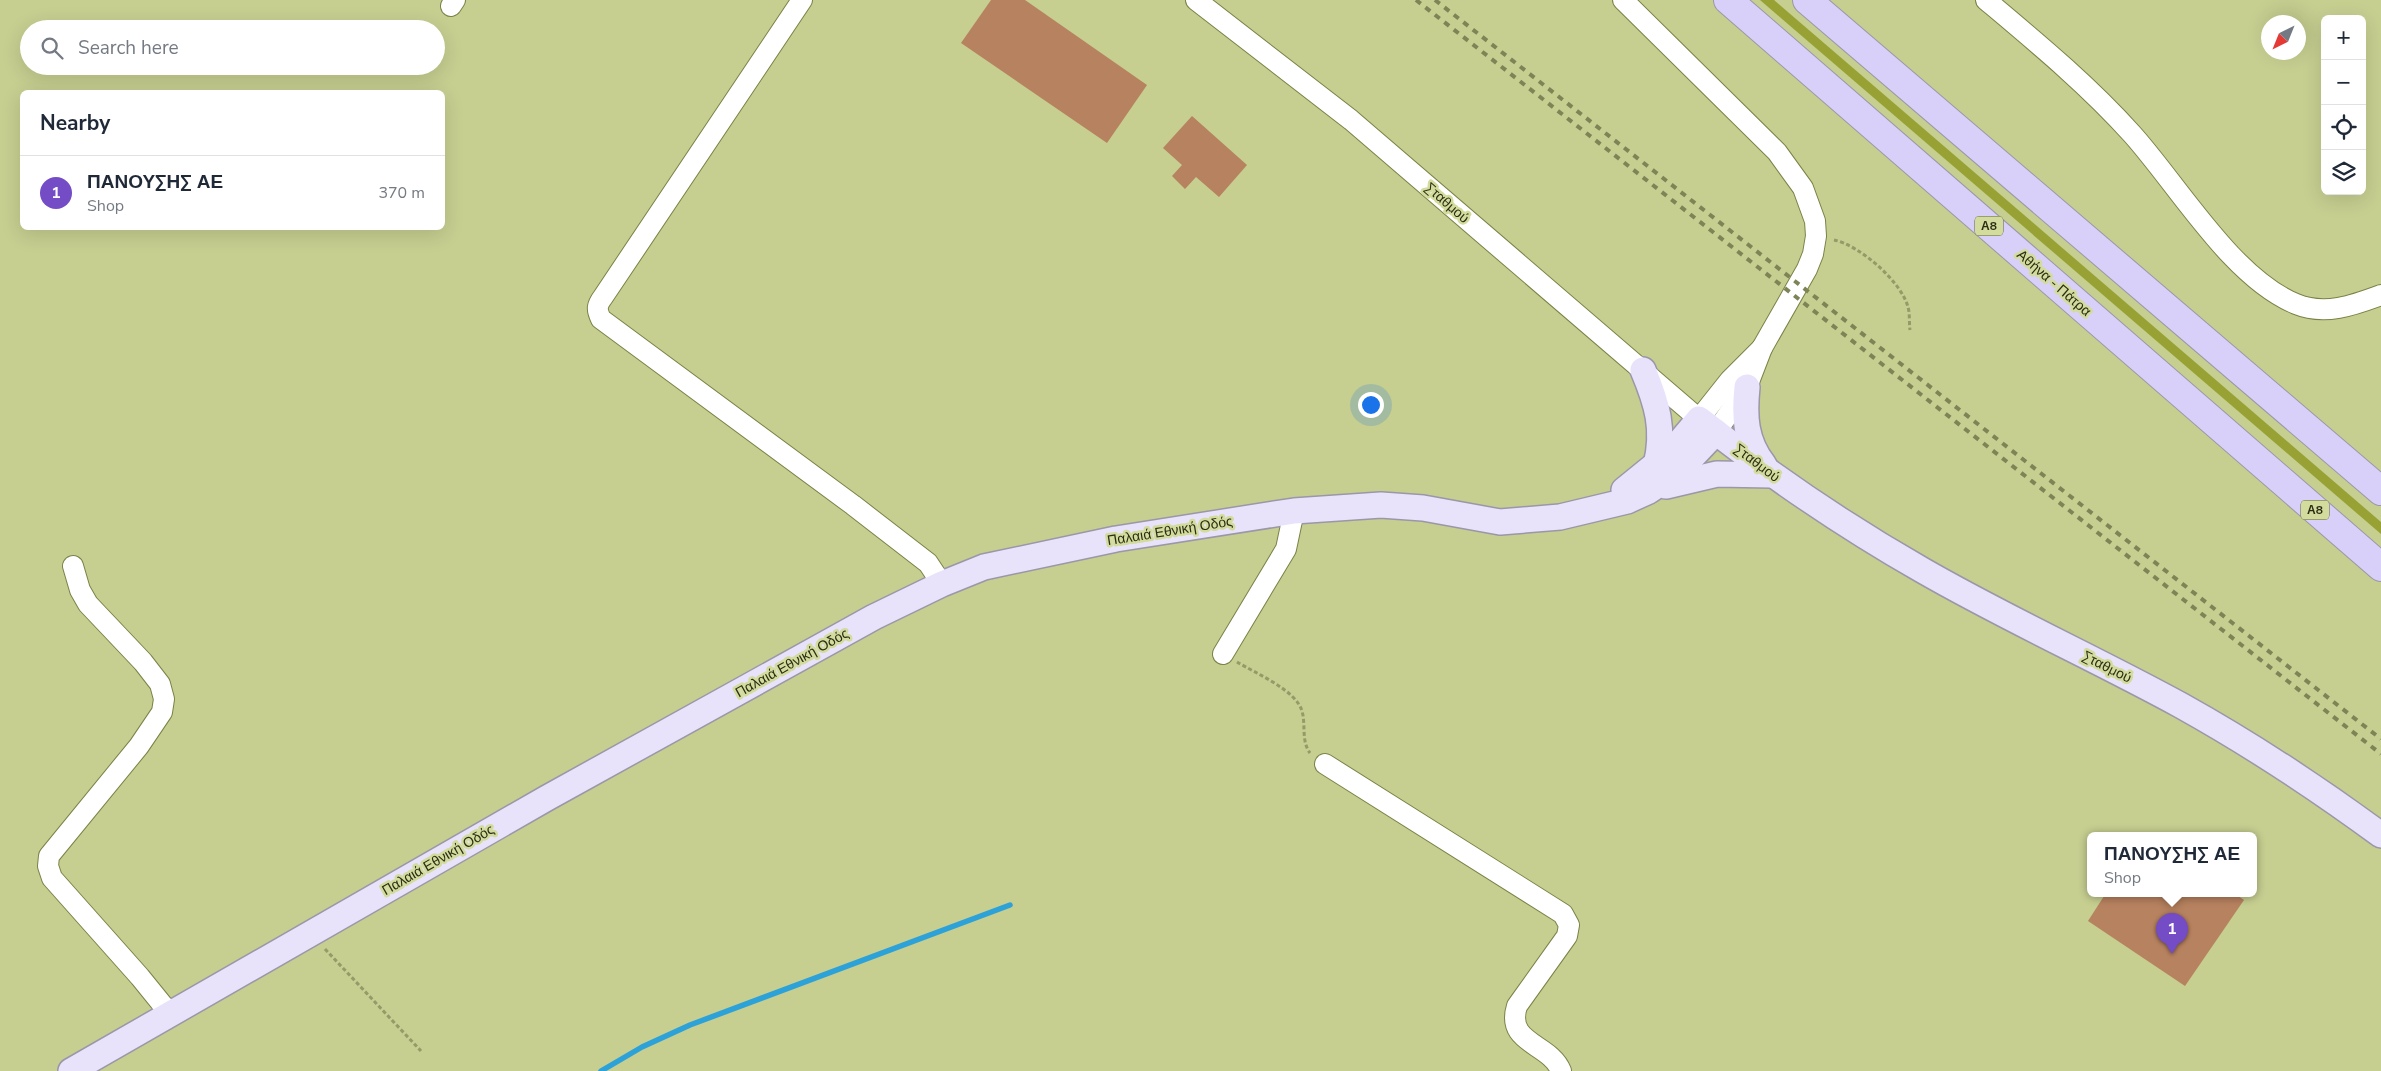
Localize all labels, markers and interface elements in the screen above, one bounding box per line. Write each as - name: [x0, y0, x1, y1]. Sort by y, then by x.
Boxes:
- north arrow: [2261, 15, 2306, 60]
- map controls: [2321, 15, 2366, 195]
- button: +: [2321, 15, 2366, 60]
- search box: [20, 20, 445, 75]
- icon: search: [38, 34, 66, 62]
- text: Search here: [78, 35, 179, 61]
- button: −: [2321, 60, 2366, 105]
- button: locate: [2321, 105, 2366, 150]
- text: Nearby: [40, 109, 110, 137]
- button: layers: [2321, 150, 2366, 195]
- text: ΠΑΝΟΥΣΗΣ ΑΕ: [87, 169, 223, 195]
- street label: Σταθμού: [1421, 178, 1473, 228]
- text: 1: [51, 182, 61, 204]
- text: 370 m: [378, 182, 425, 204]
- text: Shop: [87, 195, 124, 217]
- road number: Α8: [1975, 217, 2003, 236]
- street label: Αθήνα - Πάτρα: [2013, 245, 2095, 321]
- your location: [1358, 392, 1384, 418]
- street label: Σταθμού: [1730, 439, 1784, 487]
- road number: Α8: [2301, 500, 2329, 520]
- street label: Παλαιά Εθνική Οδός: [1106, 512, 1234, 550]
- street label: Παλαιά Εθνική Οδός: [732, 624, 852, 702]
- street label: Σταθμού: [2079, 647, 2135, 687]
- street label: Παλαιά Εθνική Οδός: [378, 820, 498, 900]
- popup: [2087, 832, 2257, 897]
- text: ΠΑΝΟΥΣΗΣ ΑΕ: [2104, 841, 2240, 867]
- text: Shop: [2104, 867, 2141, 889]
- pin: 1: [2156, 913, 2188, 954]

